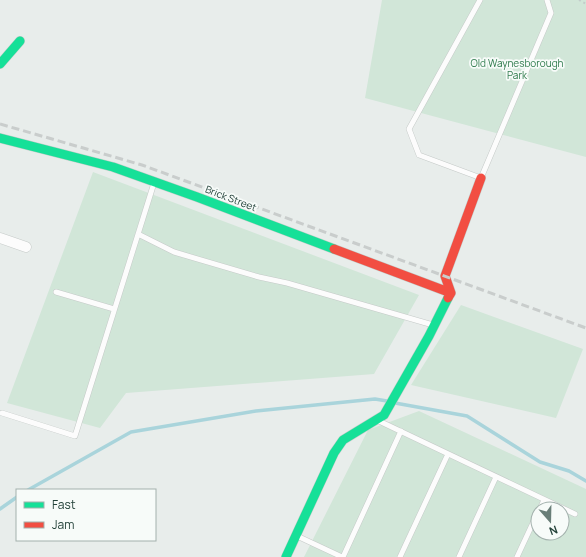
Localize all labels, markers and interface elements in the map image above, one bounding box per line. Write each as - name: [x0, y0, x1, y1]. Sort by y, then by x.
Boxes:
- park label: Old Waynesborough Park: [471, 56, 564, 82]
- street label: Brick Street: [203, 182, 259, 214]
- legend: [16, 489, 156, 541]
- text: Fast: [52, 496, 76, 513]
- north arrow: [530, 501, 570, 541]
- text: Jam: [52, 516, 74, 533]
- text: N: [547, 522, 560, 539]

